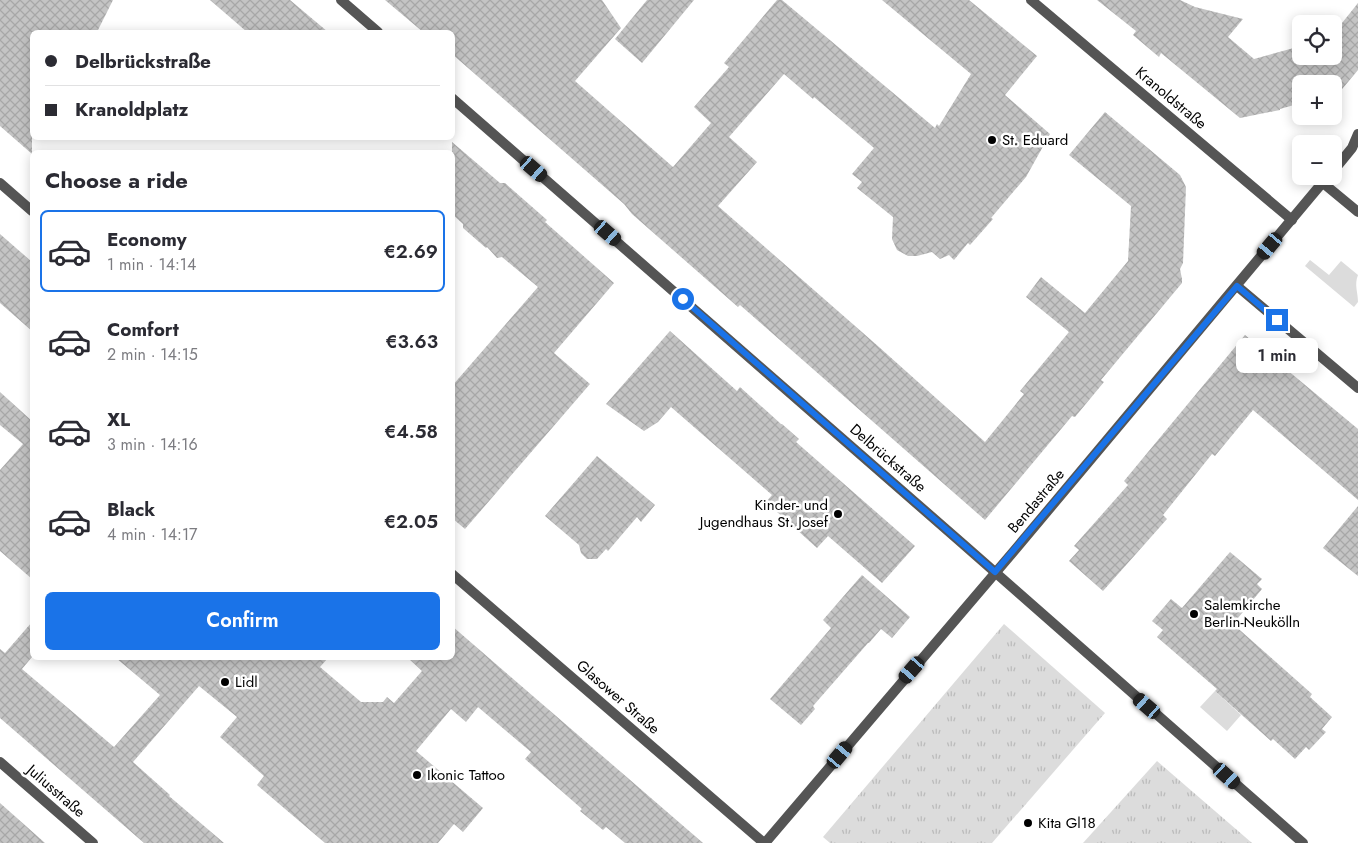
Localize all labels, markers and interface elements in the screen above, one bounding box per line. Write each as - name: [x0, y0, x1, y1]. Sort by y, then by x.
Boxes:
- map controls: [1292, 15, 1342, 185]
- button: locate: [1292, 15, 1342, 65]
- text: Delbrückstraße: [75, 48, 211, 75]
- street label: Kranoldstraße: [1131, 62, 1212, 135]
- button: +: [1292, 75, 1342, 125]
- text: Kranoldplatz: [75, 96, 188, 123]
- place label: St. Eduard: [1002, 129, 1068, 151]
- marker: St. Eduard: [986, 134, 998, 146]
- button: −: [1292, 135, 1342, 185]
- car: [517, 153, 550, 185]
- text: Choose a ride: [45, 164, 188, 196]
- car: [591, 217, 624, 249]
- text: Economy: [107, 226, 187, 253]
- icon: car: [47, 229, 92, 274]
- car: [1254, 230, 1285, 262]
- text: €2.69: [384, 238, 438, 265]
- text: 1 min · 14:14: [107, 253, 196, 276]
- route start: [672, 288, 694, 310]
- route end: [1266, 309, 1288, 331]
- text: Comfort: [107, 316, 179, 343]
- icon: car: [47, 319, 92, 364]
- text: €3.63: [385, 328, 438, 355]
- callout: 1 min: [1236, 338, 1318, 372]
- text: 2 min · 14:15: [107, 343, 198, 366]
- text: 1 min: [1258, 344, 1296, 367]
- text: XL: [107, 406, 130, 433]
- icon: car: [47, 409, 92, 454]
- text: €4.58: [384, 418, 438, 445]
- street label: Delbrückstraße: [845, 419, 931, 498]
- text: 3 min · 14:16: [107, 433, 198, 456]
- street label: Bendastraße: [1003, 464, 1070, 538]
- place label: Kinder- und Jugendhaus St. Josef: [698, 494, 829, 533]
- text: Black: [107, 496, 155, 523]
- icon: car: [47, 499, 92, 544]
- text: €2.05: [384, 508, 438, 535]
- marker: Kinder- und Jugendhaus St. Josef: [832, 508, 844, 520]
- text: 4 min · 14:17: [107, 523, 198, 546]
- button: Confirm: [45, 592, 440, 650]
- place label: Salemkirche Berlin-Neukölln: [1204, 594, 1300, 633]
- marker: Salemkirche Berlin-Neukölln: [1188, 608, 1200, 620]
- car: [896, 654, 927, 686]
- street label: Glasower Straße: [572, 655, 665, 740]
- place label: Lidl: [235, 671, 258, 693]
- marker: Lidl: [219, 676, 231, 688]
- car: [1130, 690, 1163, 722]
- car: [824, 739, 855, 771]
- street label: Juliusstraße: [20, 758, 90, 823]
- car: [1210, 760, 1243, 792]
- place label: Ikonic Tattoo: [427, 764, 505, 786]
- marker: Ikonic Tattoo: [411, 769, 423, 781]
- place label: Kita Gl18: [1038, 812, 1096, 834]
- marker: Kita Gl18: [1022, 817, 1034, 829]

